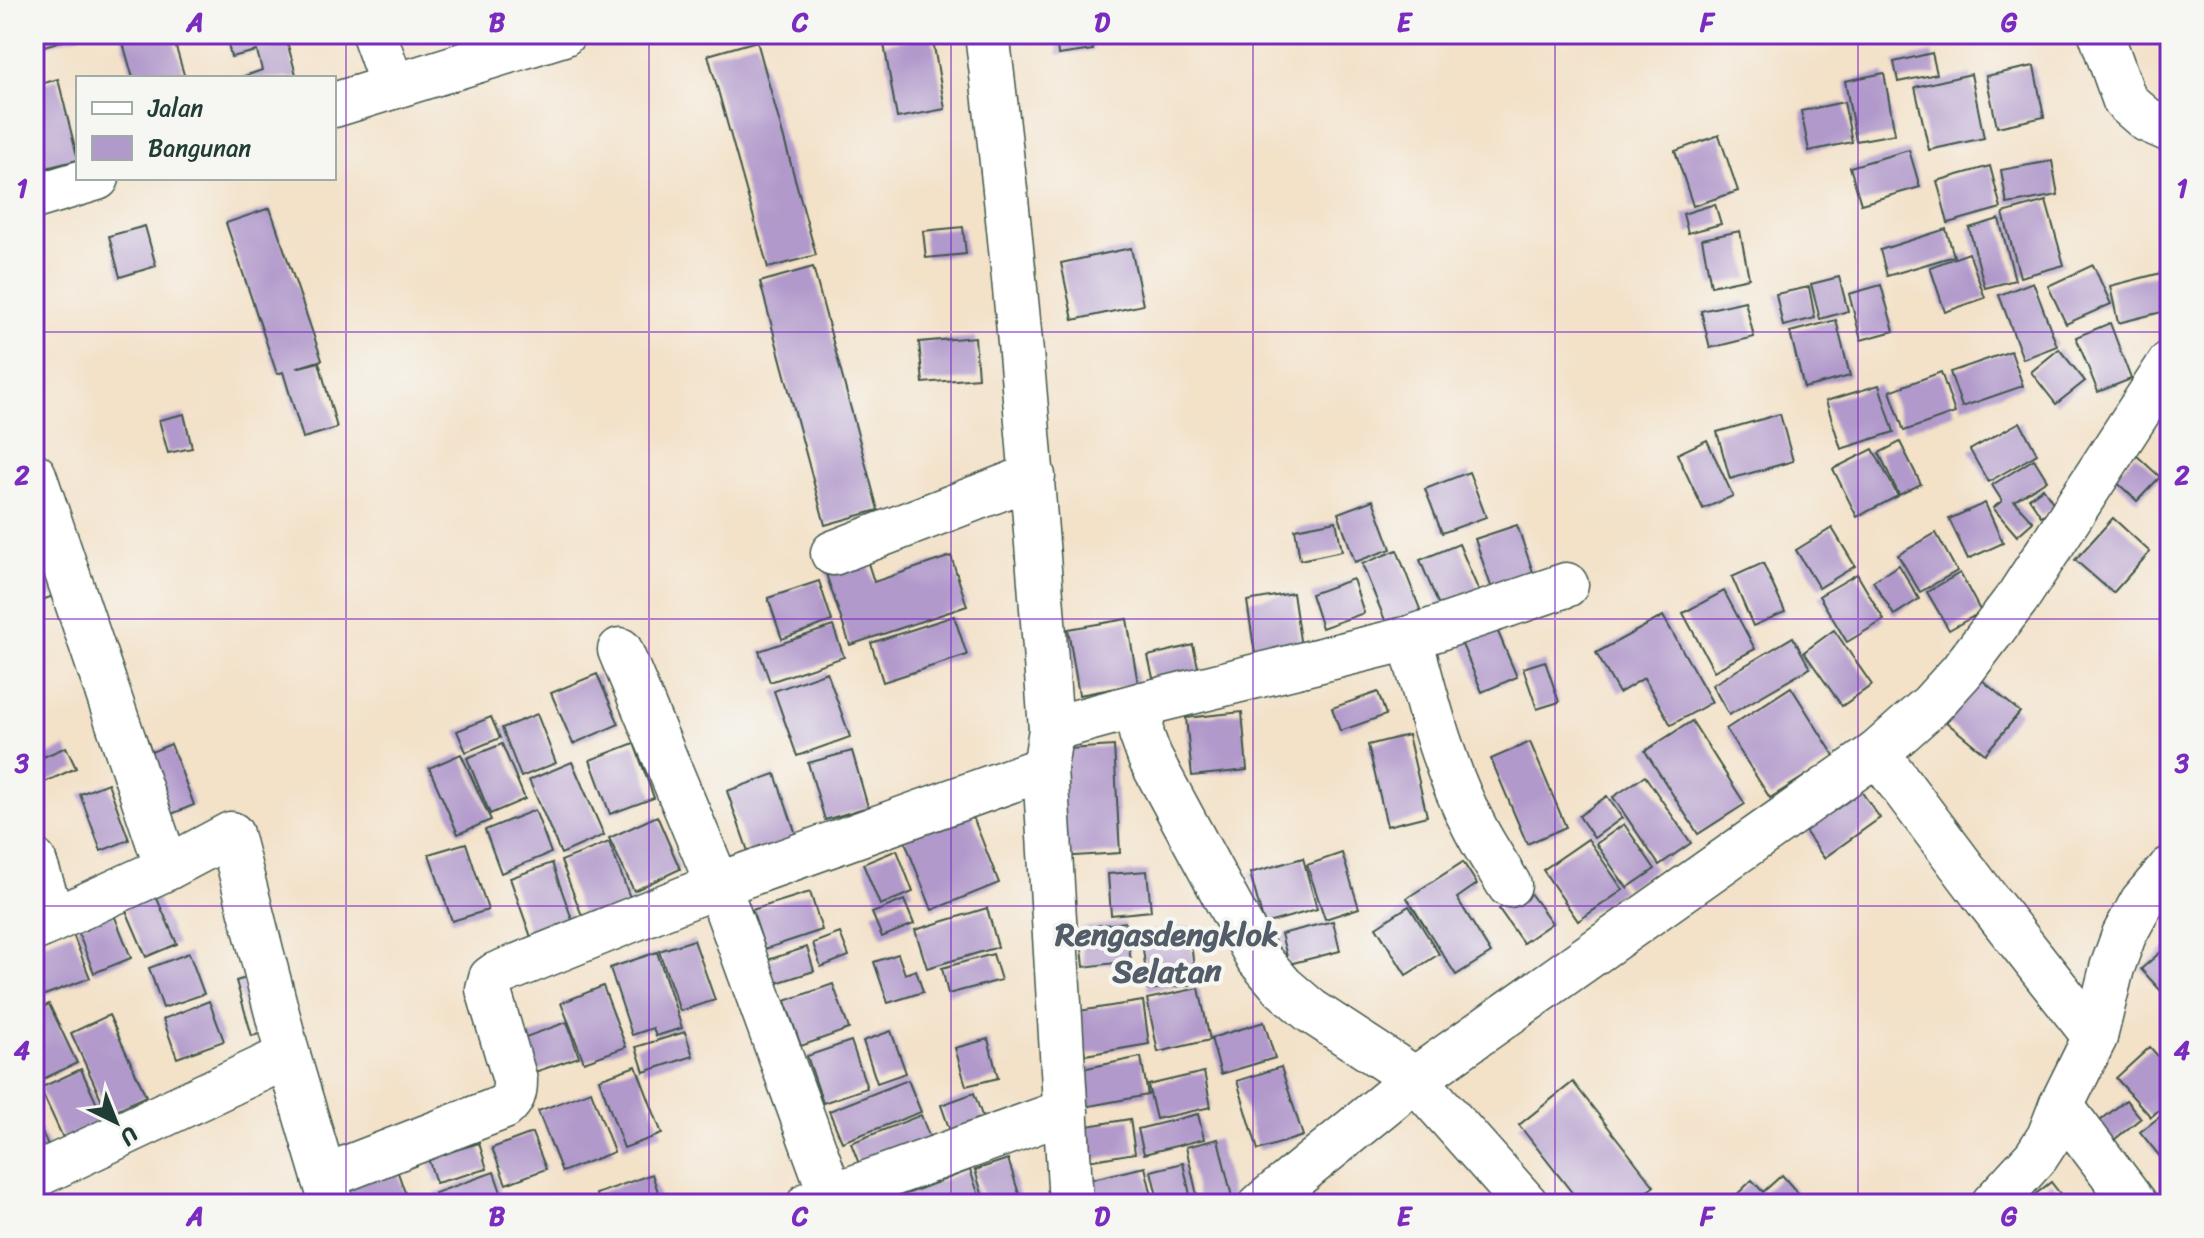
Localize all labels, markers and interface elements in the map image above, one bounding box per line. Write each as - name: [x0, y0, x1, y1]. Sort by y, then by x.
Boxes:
- text: A: [185, 0, 204, 45]
- text: B: [489, 0, 506, 45]
- text: C: [791, 0, 809, 45]
- text: D: [1094, 0, 1110, 45]
- text: E: [1397, 0, 1414, 45]
- text: F: [1699, 0, 1716, 45]
- text: G: [2001, 0, 2018, 45]
- legend: [76, 76, 336, 180]
- text: Jalan: [147, 87, 203, 129]
- text: Bangunan: [148, 127, 251, 169]
- text: 1: [16, 165, 28, 211]
- text: 1: [2176, 165, 2188, 211]
- text: 2: [13, 452, 30, 498]
- text: 2: [2173, 452, 2190, 498]
- text: 3: [14, 740, 30, 786]
- text: 3: [2174, 740, 2190, 786]
- district label: Rengasdengklok Selatan: [1054, 906, 1279, 1000]
- text: 4: [14, 1027, 30, 1073]
- text: 4: [2174, 1027, 2190, 1073]
- north arrow: [76, 1082, 156, 1162]
- text: U: [110, 1117, 148, 1156]
- text: A: [185, 1193, 204, 1238]
- text: B: [489, 1193, 506, 1238]
- text: C: [791, 1193, 809, 1238]
- text: D: [1094, 1193, 1110, 1238]
- text: E: [1397, 1193, 1414, 1238]
- text: F: [1699, 1193, 1716, 1238]
- text: G: [2001, 1193, 2018, 1238]

